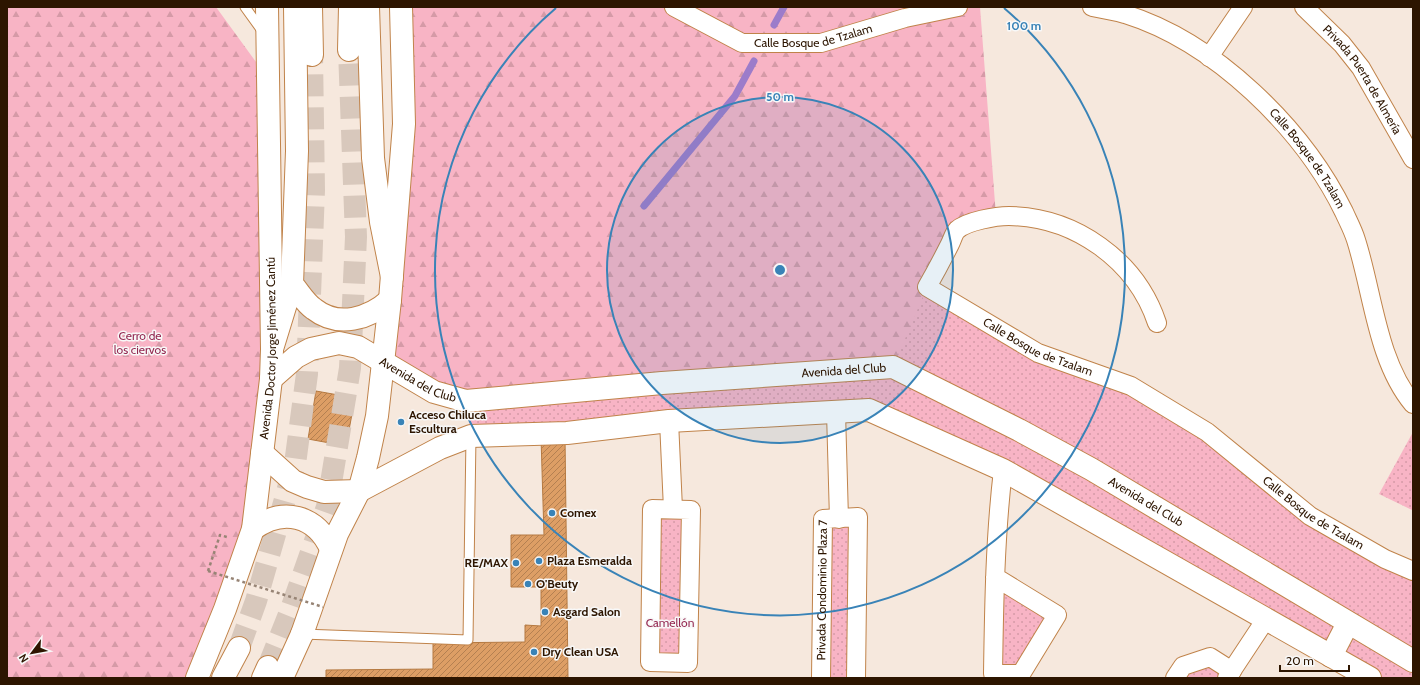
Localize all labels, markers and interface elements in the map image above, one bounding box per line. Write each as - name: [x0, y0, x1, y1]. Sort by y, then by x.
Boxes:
- text: 100 m: [1007, 18, 1041, 33]
- street label: Calle Bosque de Tzalam: [754, 20, 874, 50]
- street label: Privada Puerta de Almería: [1320, 22, 1405, 137]
- text: 50 m: [766, 89, 794, 104]
- street label: Calle Bosque de Tzalam: [1267, 105, 1349, 211]
- street label: Avenida Doctor Jorge Jiménez Cantú: [256, 257, 279, 440]
- centre of rings: [773, 263, 787, 277]
- street label: Calle Bosque de Tzalam: [981, 314, 1095, 379]
- park label: Cerro de los ciervos: [114, 328, 166, 357]
- street label: Avenida del Club: [377, 353, 458, 405]
- street label: Avenida del Club: [801, 359, 887, 380]
- place label: Acceso Chiluca Escultura: [409, 407, 486, 436]
- marker: Acceso Chiluca Escultura: [396, 417, 406, 427]
- street label: Calle Bosque de Tzalam: [1260, 472, 1367, 552]
- street label: Avenida del Club: [1106, 473, 1187, 530]
- place label: Comex: [560, 505, 597, 520]
- marker: Comex: [547, 508, 557, 518]
- street label: Privada Condominio Plaza 7: [813, 519, 830, 661]
- place label: Plaza Esmeralda: [547, 553, 632, 568]
- place label: RE/MAX: [465, 555, 508, 570]
- marker: Plaza Esmeralda: [534, 556, 544, 566]
- marker: RE/MAX: [511, 558, 521, 568]
- place label: O'Beuty: [536, 576, 579, 591]
- marker: O'Beuty: [523, 579, 533, 589]
- place label: Asgard Salon: [553, 604, 620, 619]
- marker: Asgard Salon: [540, 607, 550, 617]
- park label: Camellón: [646, 615, 695, 630]
- north arrow: [12, 633, 52, 673]
- place label: Dry Clean USA: [542, 644, 619, 659]
- marker: Dry Clean USA: [529, 647, 539, 657]
- scale bar: [1280, 647, 1349, 673]
- text: N: [16, 651, 32, 665]
- text: 20 m: [1286, 653, 1314, 668]

